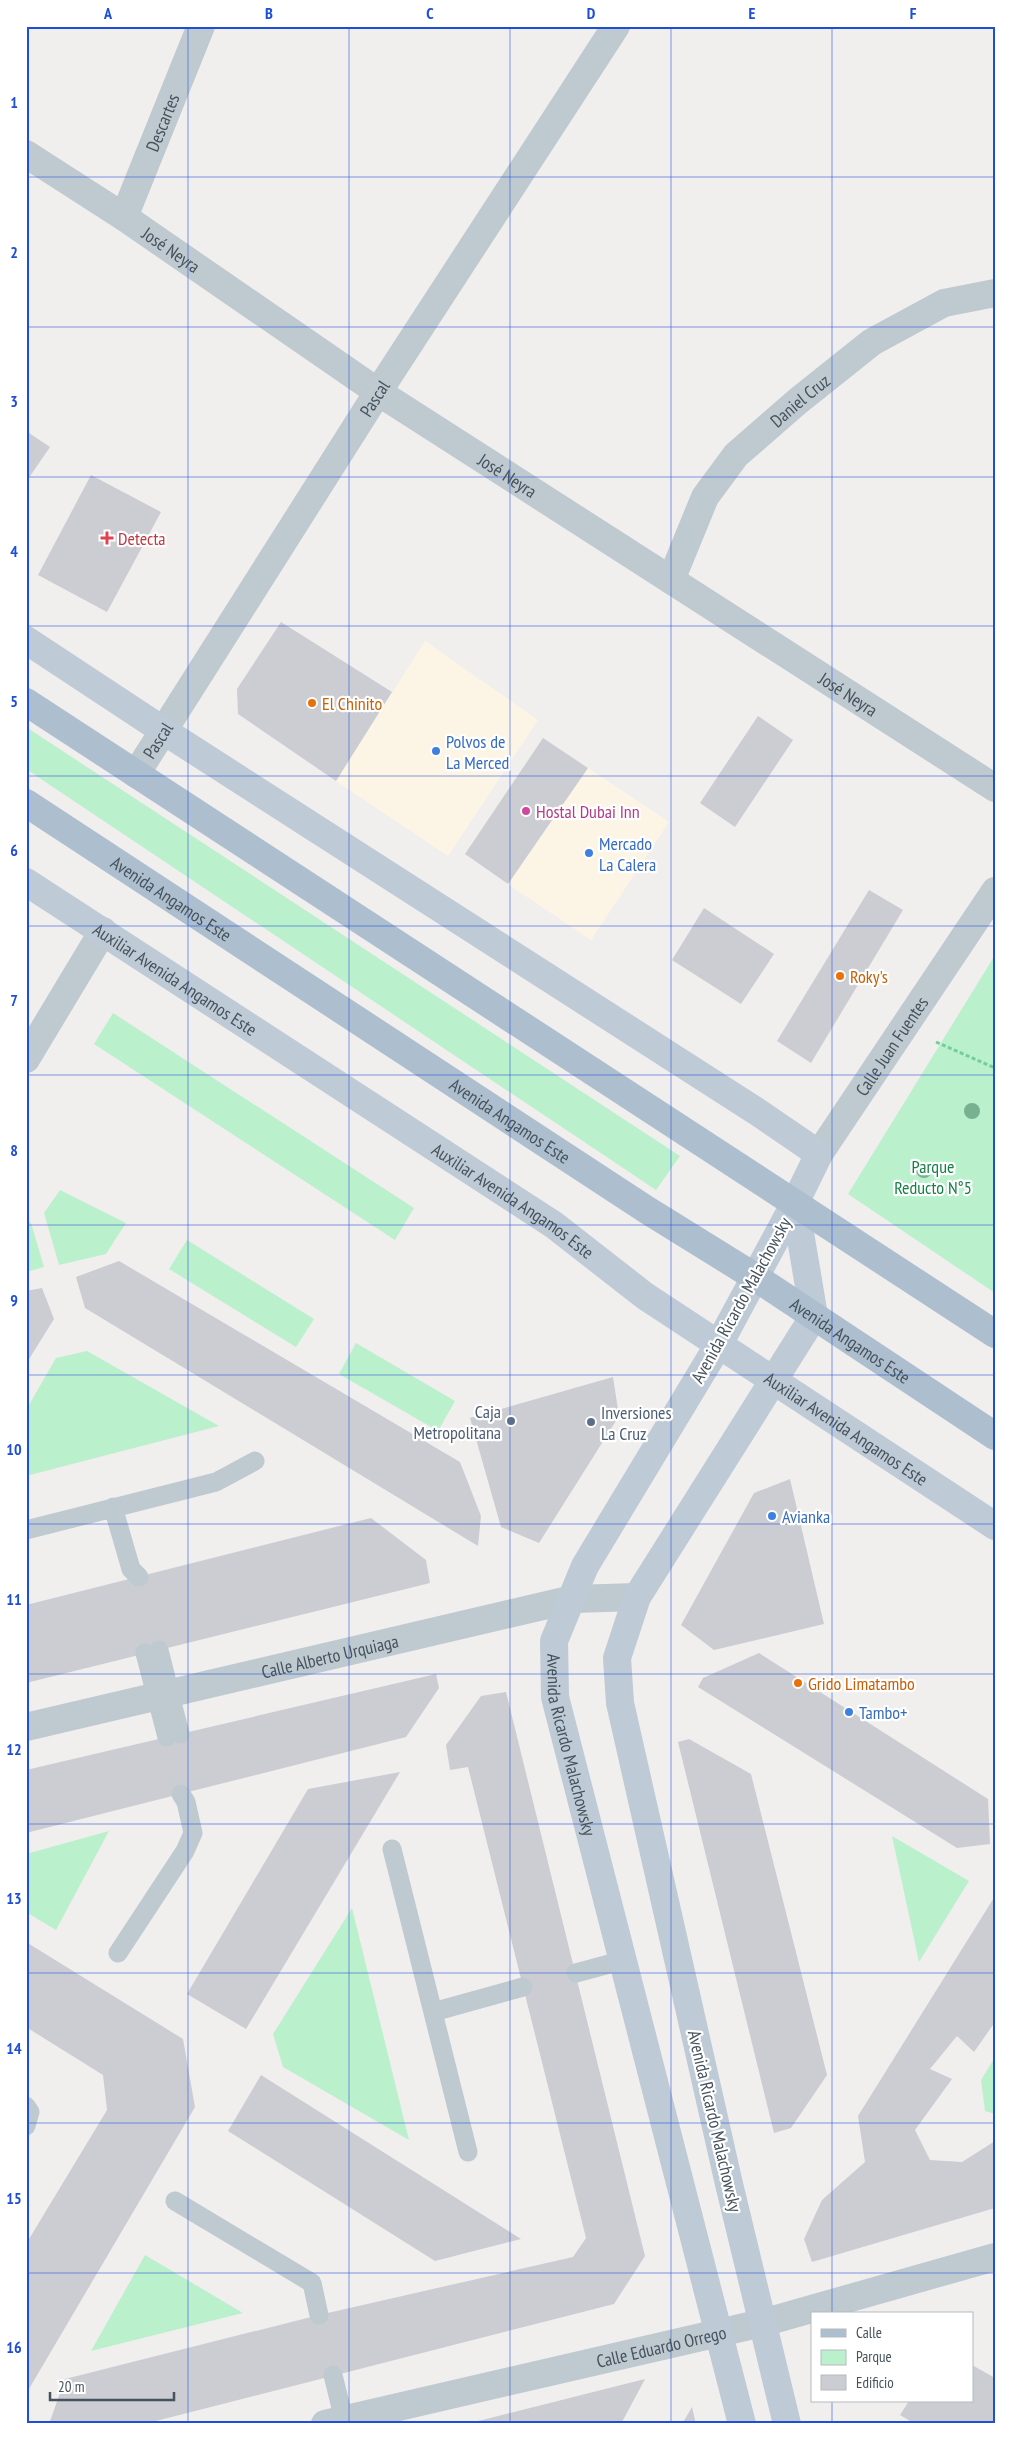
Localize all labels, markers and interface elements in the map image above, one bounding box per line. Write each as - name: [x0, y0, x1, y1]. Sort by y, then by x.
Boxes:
- text: A: [103, 3, 113, 23]
- text: B: [265, 3, 273, 23]
- text: C: [426, 3, 434, 23]
- text: D: [587, 3, 596, 23]
- text: E: [749, 3, 756, 23]
- text: F: [910, 3, 917, 23]
- street label: Descartes: [140, 90, 184, 155]
- text: 1: [10, 92, 18, 112]
- street label: José Neyra: [137, 221, 205, 278]
- text: 2: [10, 242, 18, 262]
- street label: Daniel Cruz: [765, 369, 834, 432]
- street label: Pascal: [354, 375, 395, 421]
- text: 3: [10, 391, 18, 411]
- street label: José Neyra: [473, 447, 541, 503]
- place label: Detecta: [118, 527, 166, 550]
- marker: Detecta: [100, 531, 114, 545]
- text: 4: [10, 541, 18, 561]
- street label: José Neyra: [814, 666, 882, 721]
- text: 5: [10, 691, 18, 711]
- place label: El Chinito: [322, 692, 382, 715]
- marker: El Chinito: [306, 697, 318, 709]
- street label: Pascal: [137, 717, 178, 763]
- place label: Polvos de La Merced: [446, 730, 509, 774]
- marker: Polvos de La Merced: [430, 745, 442, 757]
- place label: Hostal Dubai Inn: [536, 800, 640, 823]
- marker: Hostal Dubai Inn: [520, 805, 532, 817]
- place label: Mercado La Calera: [599, 832, 656, 876]
- text: 6: [10, 840, 18, 860]
- marker: Mercado La Calera: [583, 847, 595, 859]
- street label: Avenida Angamos Este: [107, 851, 236, 946]
- street label: Auxiliar Avenida Angamos Este: [89, 917, 261, 1041]
- place label: Roky's: [850, 965, 888, 988]
- marker: Roky's: [834, 970, 846, 982]
- text: 7: [10, 990, 18, 1010]
- street label: Calle Juan Fuentes: [850, 992, 933, 1100]
- street label: Avenida Angamos Este: [446, 1073, 575, 1168]
- street label: Auxiliar Avenida Angamos Este: [428, 1137, 599, 1263]
- text: 8: [10, 1140, 18, 1160]
- park label: Parque Reducto N°5: [894, 1155, 972, 1199]
- street label: Avenida Ricardo Malachowsky: [686, 1213, 796, 1387]
- text: 9: [10, 1290, 18, 1310]
- street label: Avenida Angamos Este: [786, 1292, 915, 1388]
- street label: Auxiliar Avenida Angamos Este: [760, 1366, 932, 1490]
- place label: Caja Metropolitana: [413, 1400, 501, 1444]
- place label: Inversiones La Cruz: [601, 1401, 672, 1445]
- marker: Caja Metropolitana: [505, 1415, 517, 1427]
- marker: Inversiones La Cruz: [585, 1416, 597, 1428]
- text: 10: [6, 1439, 22, 1459]
- place label: Avianka: [782, 1505, 830, 1528]
- marker: Avianka: [766, 1510, 778, 1522]
- text: 11: [6, 1589, 22, 1609]
- street label: Calle Alberto Urquiaga: [259, 1629, 401, 1683]
- street label: Avenida Ricardo Malachowsky: [543, 1654, 602, 1838]
- place label: Grido Limatambo: [808, 1672, 915, 1695]
- marker: Grido Limatambo: [792, 1677, 804, 1689]
- place label: Tambo+: [859, 1701, 908, 1724]
- marker: Tambo+: [843, 1706, 855, 1718]
- text: 12: [6, 1739, 22, 1759]
- text: 13: [6, 1888, 22, 1908]
- street label: Avenida Ricardo Malachowsky: [683, 2028, 747, 2214]
- text: 14: [6, 2038, 22, 2058]
- text: 15: [6, 2188, 22, 2208]
- legend: [811, 2312, 974, 2402]
- street label: Calle Eduardo Orrego: [594, 2320, 728, 2372]
- text: Calle: [856, 2323, 882, 2342]
- text: 16: [6, 2337, 22, 2357]
- text: Parque: [856, 2347, 892, 2366]
- scale bar: [50, 2370, 174, 2402]
- text: Edificio: [856, 2373, 894, 2392]
- text: 20 m: [58, 2377, 84, 2396]

